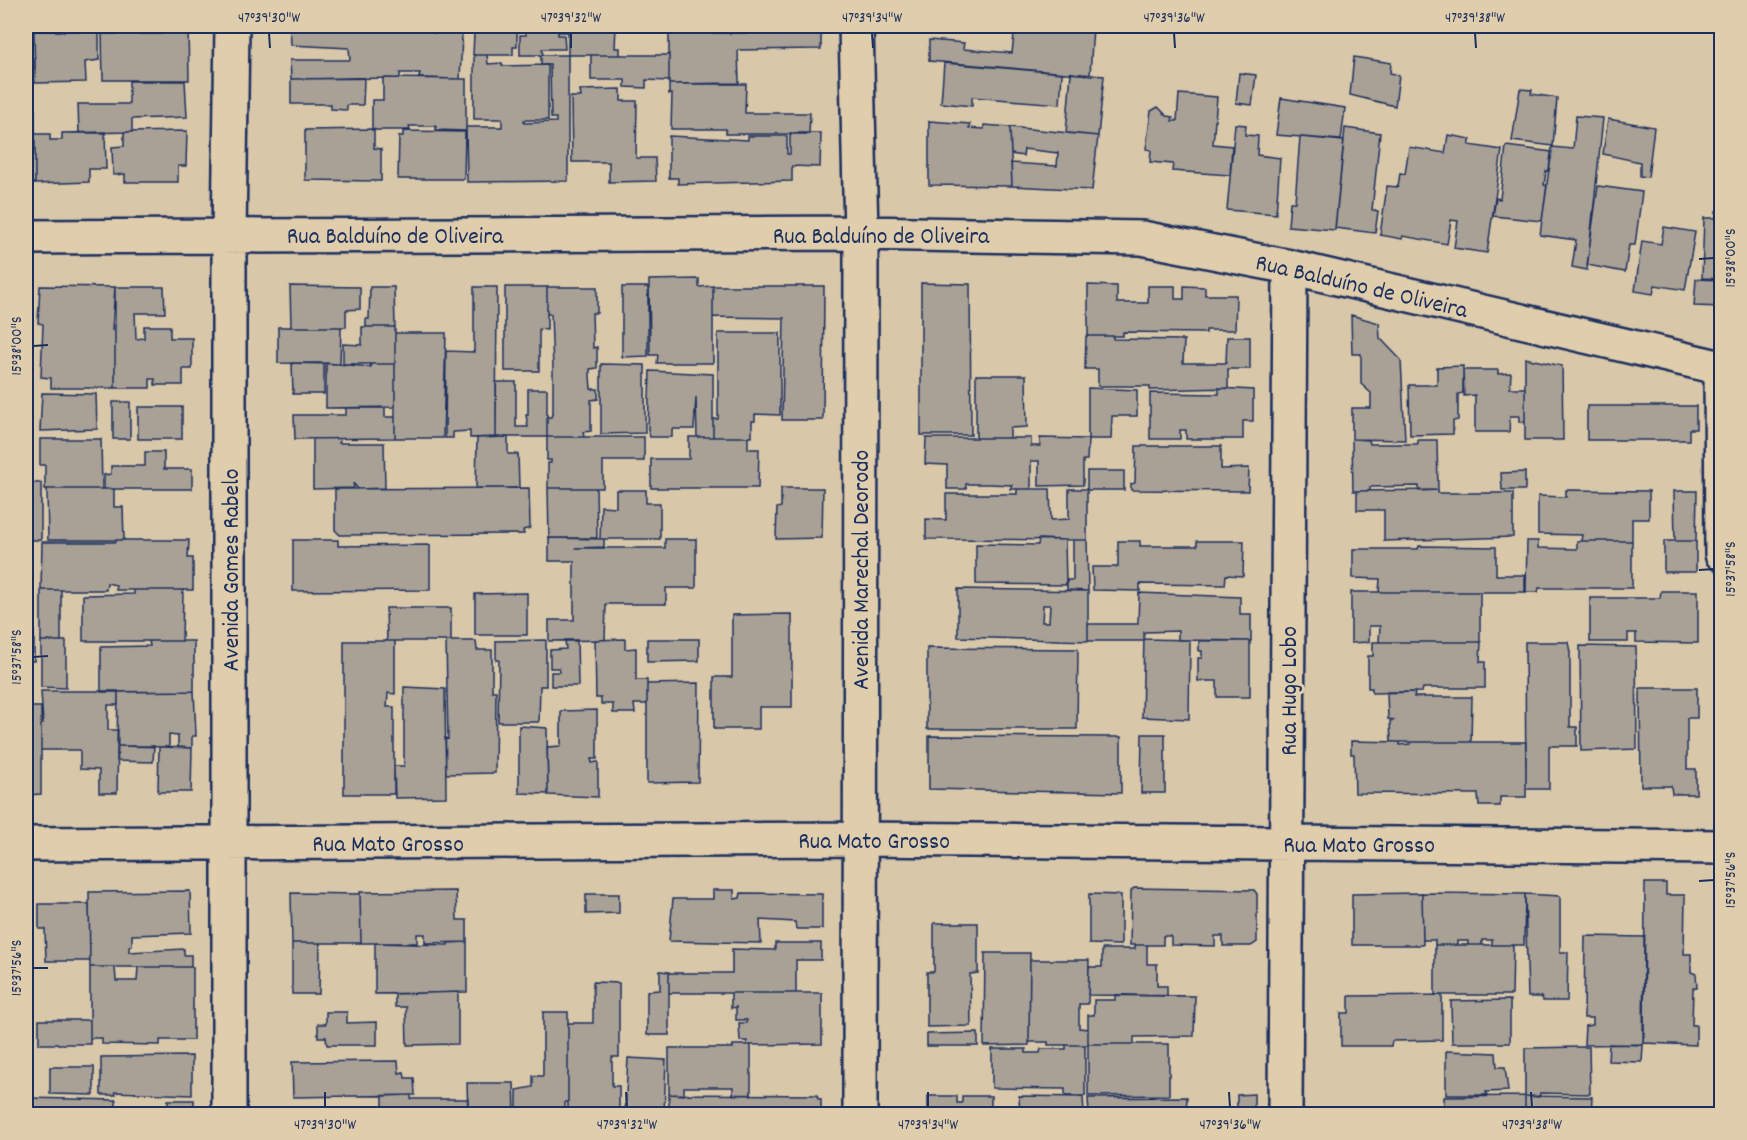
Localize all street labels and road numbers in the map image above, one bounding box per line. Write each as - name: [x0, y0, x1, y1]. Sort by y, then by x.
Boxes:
- street label: Rua Balduíno de Oliveira: [287, 221, 504, 255]
- street label: Rua Balduíno de Oliveira: [773, 221, 990, 255]
- street label: Rua Balduíno de Oliveira: [1252, 247, 1471, 329]
- street label: Avenida Marechal Deorodo: [846, 450, 880, 690]
- street label: Avenida Gomes Rabelo: [216, 469, 250, 671]
- street label: Rua Hugo Lobo: [1274, 626, 1308, 756]
- street label: Rua Mato Grosso: [798, 826, 950, 860]
- street label: Rua Mato Grosso: [312, 829, 464, 863]
- street label: Rua Mato Grosso: [1283, 830, 1435, 864]

